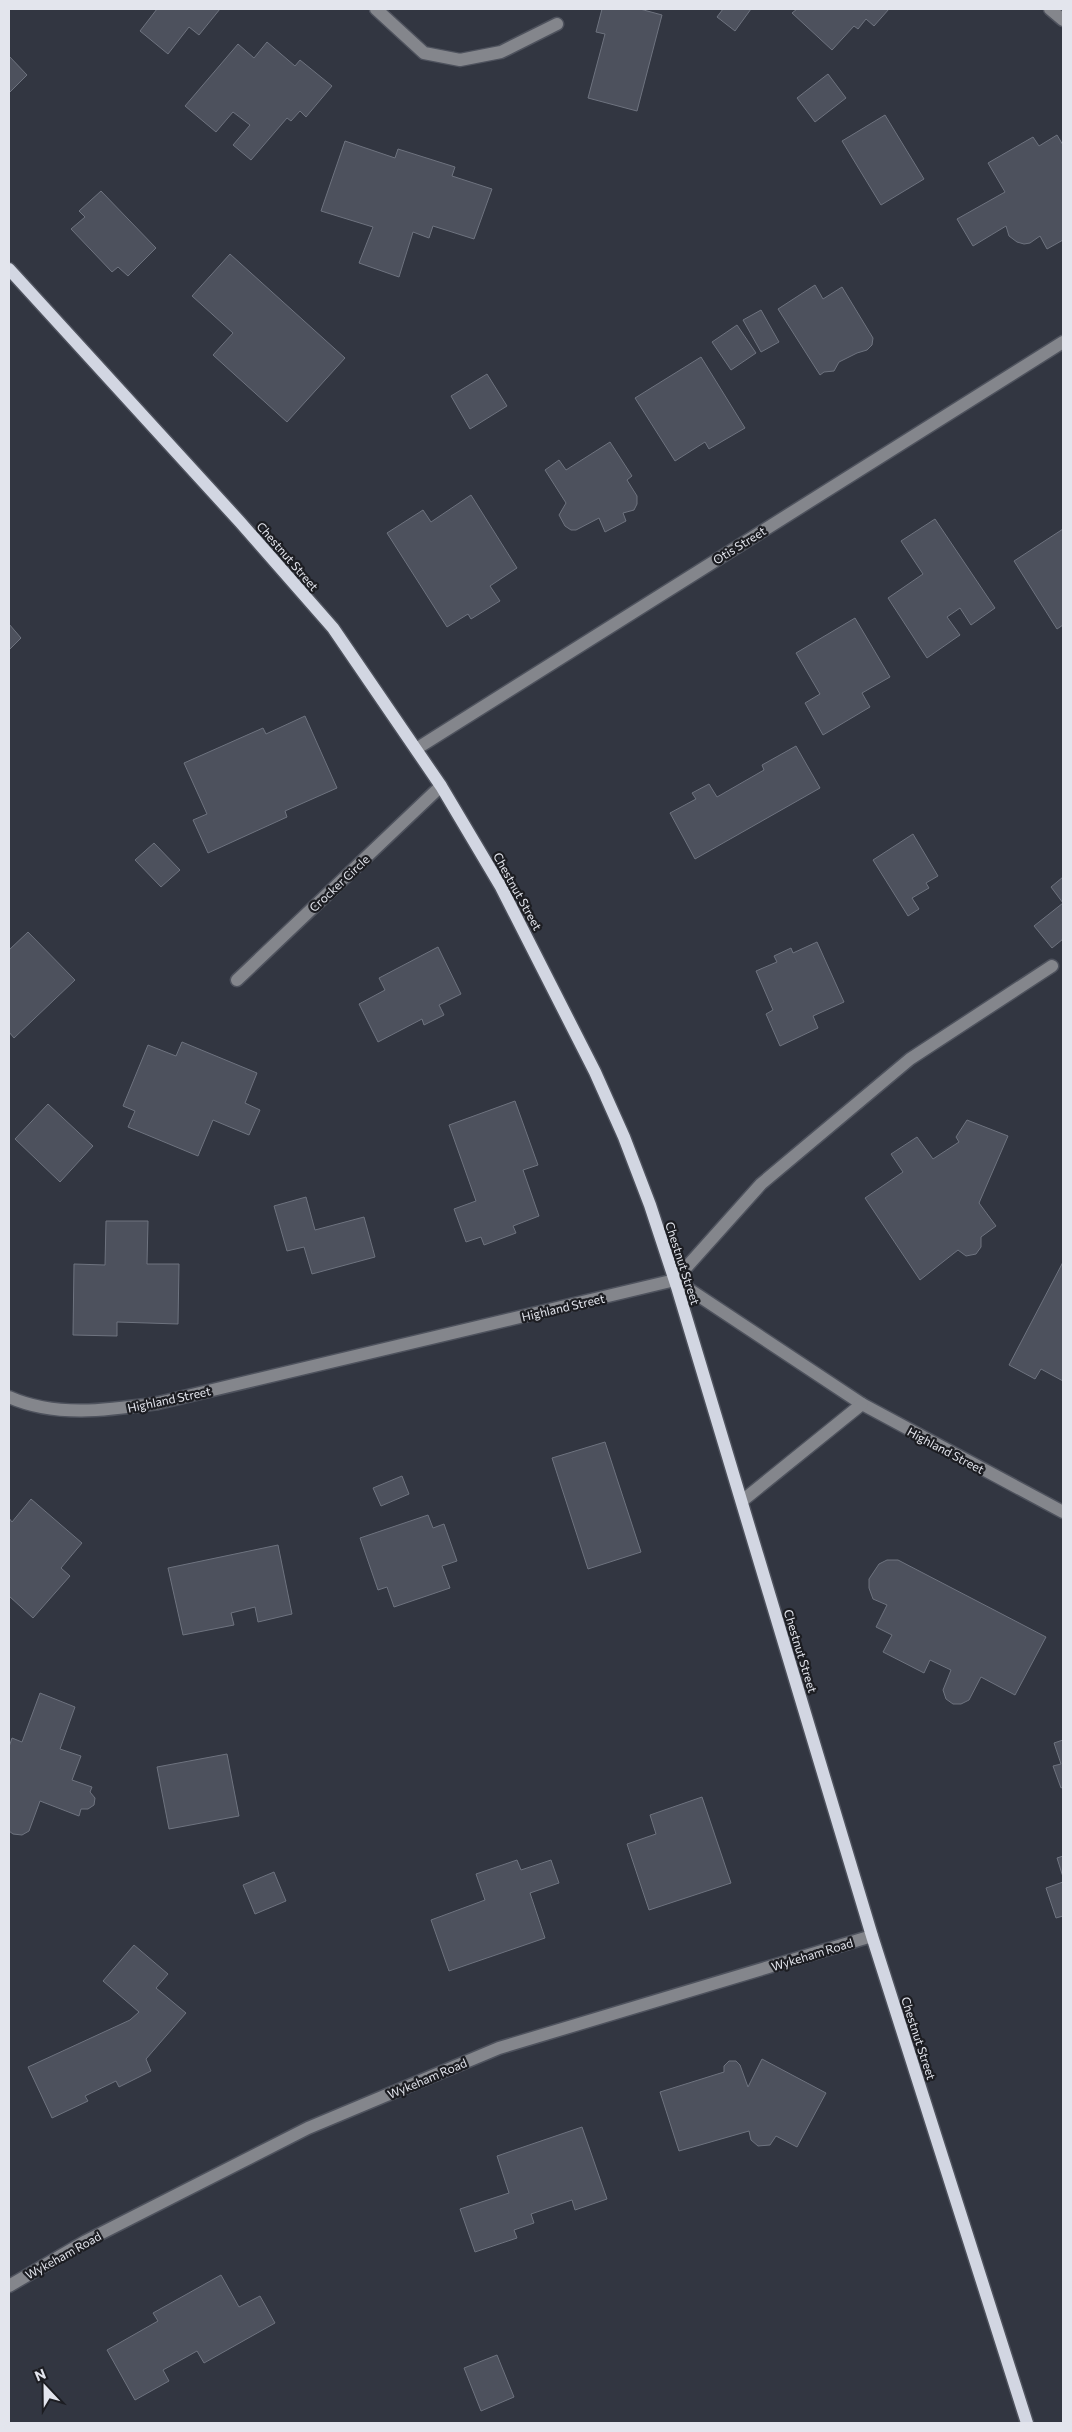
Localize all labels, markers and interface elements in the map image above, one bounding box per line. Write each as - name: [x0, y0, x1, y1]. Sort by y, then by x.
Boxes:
- street label: Chestnut Street: [254, 519, 322, 593]
- street label: Otis Street: [710, 523, 768, 567]
- street label: Chestnut Street: [491, 850, 545, 932]
- street label: Crocker Circle: [306, 852, 372, 914]
- street label: Chestnut Street: [663, 1220, 703, 1306]
- street label: Highland Street: [520, 1291, 606, 1323]
- street label: Highland Street: [126, 1383, 212, 1415]
- street label: Highland Street: [905, 1424, 987, 1476]
- street label: Chestnut Street: [782, 1608, 820, 1694]
- street label: Wykeham Road: [770, 1935, 855, 1973]
- street label: Chestnut Street: [899, 1995, 939, 2081]
- street label: Wykeham Road: [385, 2055, 469, 2101]
- street label: Wykeham Road: [23, 2228, 103, 2282]
- north arrow: [20, 2362, 70, 2412]
- text: N: [32, 2365, 48, 2384]

